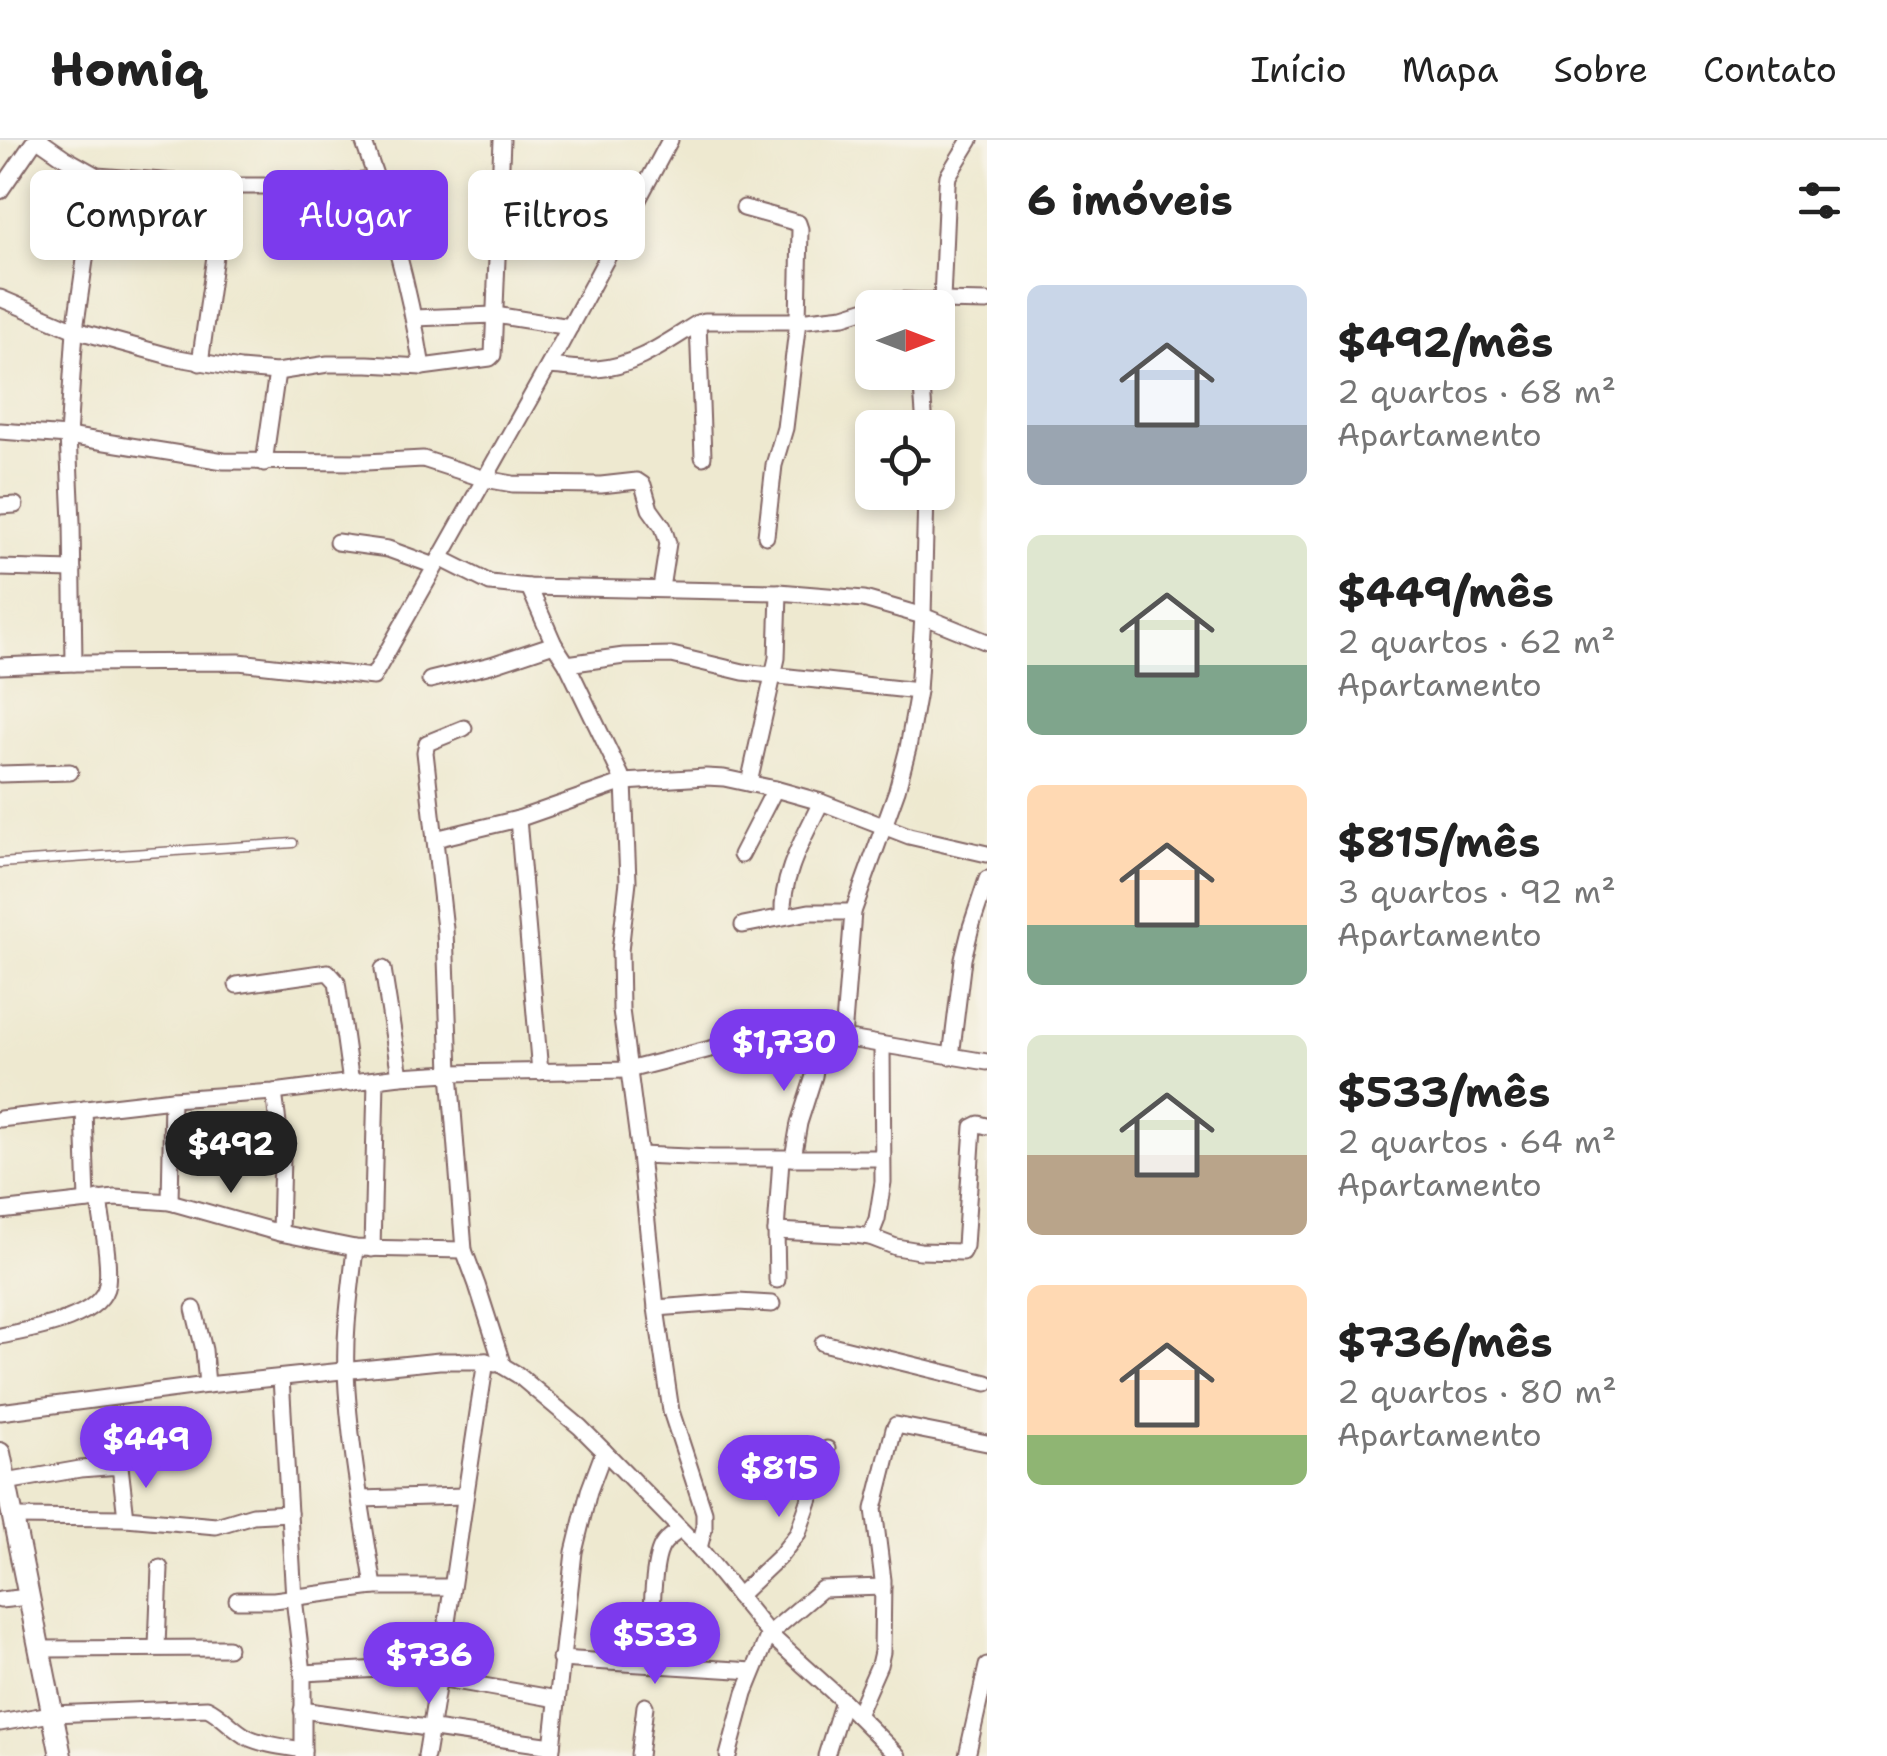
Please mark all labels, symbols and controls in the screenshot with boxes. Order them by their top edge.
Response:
text: Homiq [50,37,204,101]
text: Início [1251,46,1347,93]
text: Mapa [1402,46,1498,93]
text: Sobre [1553,46,1648,93]
text: Contato [1703,46,1837,93]
chip: Comprar [30,170,243,260]
chip: Alugar [263,170,448,260]
chip: Filtros [468,170,645,260]
text: 6 imóveis [1027,172,1233,228]
icon: filters [1792,173,1847,228]
north arrow [855,290,955,390]
map controls [855,290,955,510]
text: $492/mês [1337,314,1553,370]
icon: home [1107,325,1227,445]
text: 2 quartos · 68 m² [1337,370,1616,413]
button: locate [855,410,955,510]
text: Apartamento [1337,413,1542,456]
text: $449/mês [1337,564,1554,620]
icon: home [1107,575,1227,695]
text: 2 quartos · 62 m² [1337,620,1615,663]
text: Apartamento [1337,663,1542,706]
text: $815/mês [1337,814,1541,870]
icon: home [1107,825,1227,945]
text: 3 quartos · 92 m² [1337,870,1616,913]
text: Apartamento [1337,913,1542,956]
pin: $1,730 [703,1009,865,1094]
text: $1,730 [731,1020,837,1063]
text: $533/mês [1337,1064,1550,1120]
icon: home [1107,1075,1227,1195]
pin: $492 [172,1111,290,1196]
text: 2 quartos · 64 m² [1337,1120,1616,1163]
text: $492 [187,1122,275,1165]
text: Apartamento [1337,1163,1542,1206]
text: $736/mês [1337,1314,1553,1370]
icon: home [1107,1325,1227,1445]
text: 2 quartos · 80 m² [1337,1370,1617,1413]
pin: $449 [87,1406,205,1491]
text: Apartamento [1337,1413,1542,1456]
text: $449 [102,1417,190,1460]
pin: $815 [720,1435,838,1520]
text: $815 [740,1446,818,1489]
pin: $533 [596,1602,714,1687]
text: $533 [612,1613,698,1656]
pin: $736 [370,1622,488,1707]
text: $736 [385,1633,473,1676]

